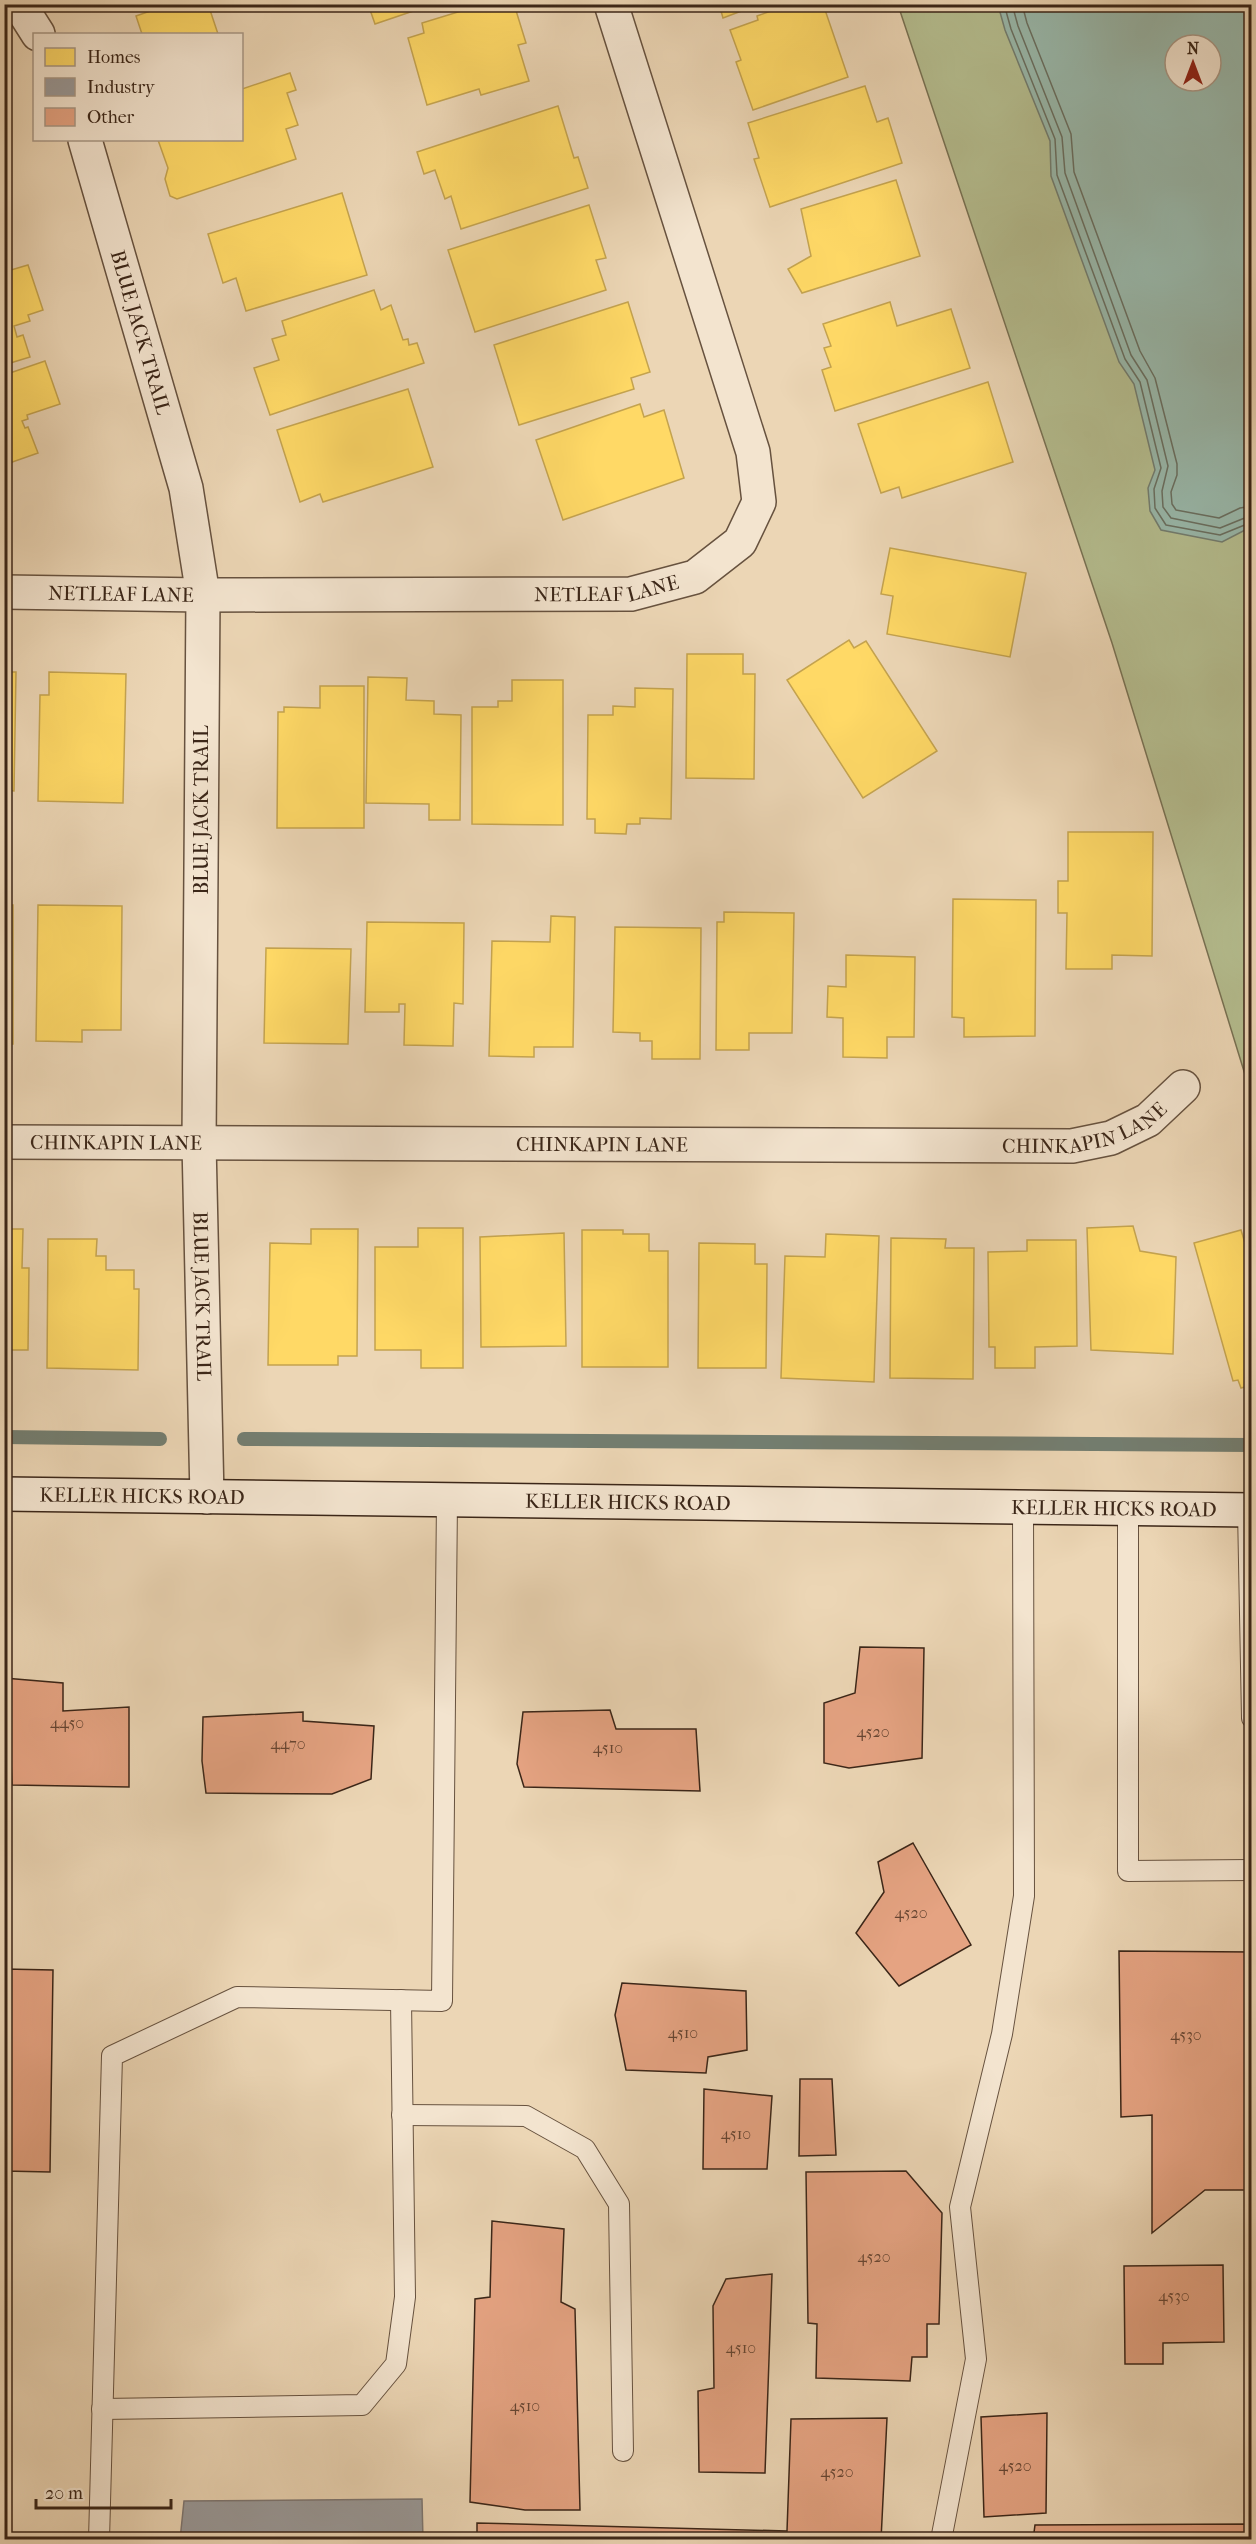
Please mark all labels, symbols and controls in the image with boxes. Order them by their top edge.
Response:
legend [33,33,243,141]
north arrow [1163,33,1223,93]
text: N [1187,39,1200,58]
text: Homes [87,47,141,68]
text: Industry [87,77,156,98]
text: Other [87,107,135,128]
street label: BLUE JACK TRAIL [106,248,175,417]
street label: NETLEAF LANE [534,571,681,607]
street label: NETLEAF LANE [48,582,194,607]
street label: BLUE JACK TRAIL [190,725,213,895]
street label: CHINKAPIN LANE [1002,1098,1171,1159]
street label: CHINKAPIN LANE [30,1131,202,1155]
street label: CHINKAPIN LANE [516,1133,688,1157]
street label: BLUE JACK TRAIL [189,1211,215,1381]
street label: KELLER HICKS ROAD [39,1483,245,1509]
street label: KELLER HICKS ROAD [525,1490,731,1515]
street label: KELLER HICKS ROAD [1011,1496,1217,1522]
house number: 4450 [50,1713,84,1732]
house number: 4520 [857,1722,890,1741]
house number: 4470 [270,1734,306,1753]
house number: 4510 [593,1738,623,1757]
house number: 4520 [895,1903,928,1922]
house number: 4510 [668,2023,698,2042]
house number: 4530 [1170,2025,1202,2044]
house number: 4510 [721,2124,751,2143]
house number: 4520 [858,2247,891,2266]
house number: 4530 [1158,2286,1190,2305]
house number: 4510 [726,2338,756,2357]
house number: 4510 [510,2396,540,2415]
house number: 4520 [999,2456,1032,2475]
house number: 4520 [821,2462,854,2481]
scale bar [36,2472,171,2510]
text: 20 m [45,2483,83,2504]

